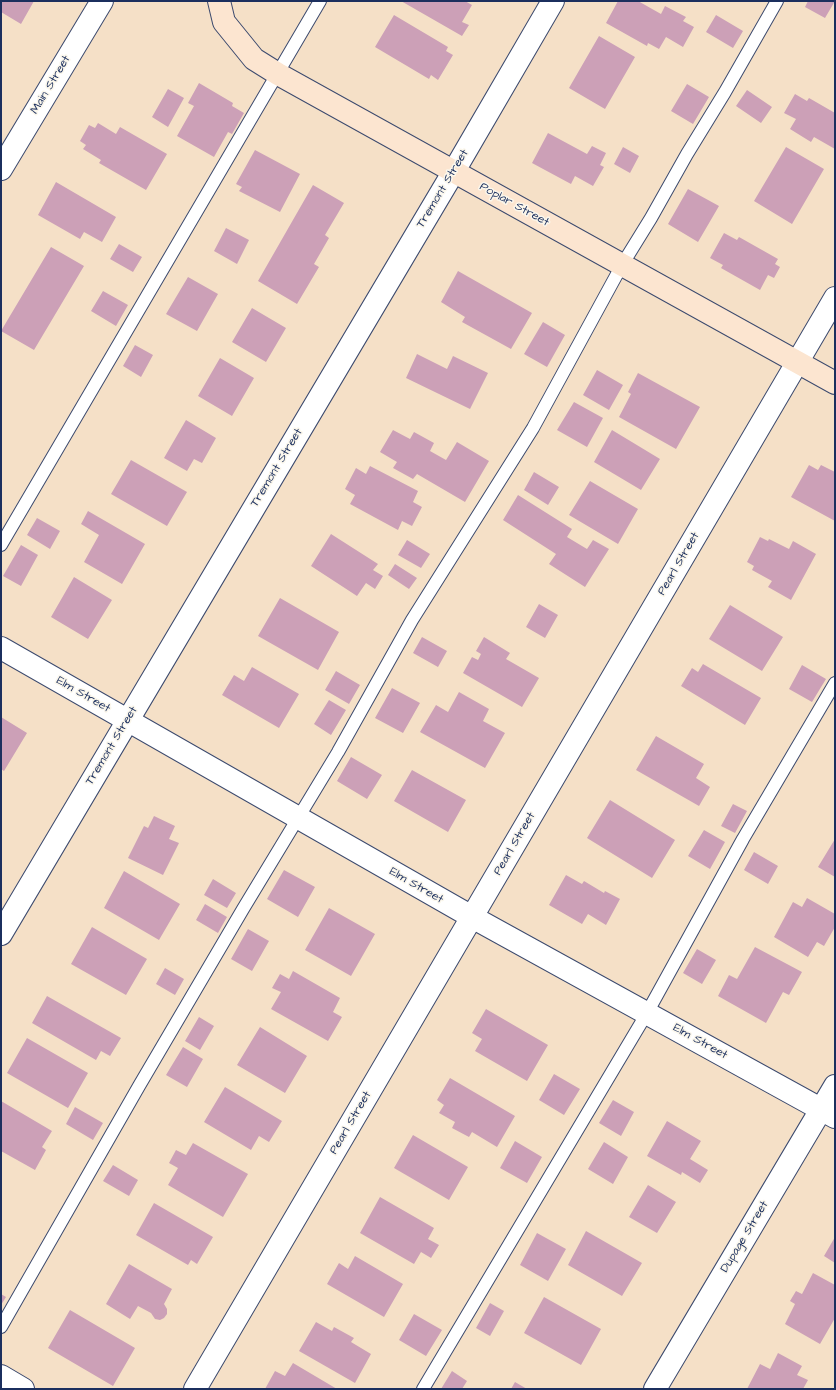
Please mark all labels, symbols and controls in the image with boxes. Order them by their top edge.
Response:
street label: Main Street [28,53,74,117]
street label: Tremont Street [414,147,472,231]
street label: Poplar Street [477,180,551,230]
street label: Tremont Street [248,426,306,510]
street label: Pearl Street [655,530,703,598]
street label: Elm Street [53,674,113,716]
street label: Tremont Street [83,704,141,788]
street label: Pearl Street [491,810,539,878]
street label: Elm Street [386,865,446,907]
street label: Elm Street [670,1021,730,1063]
street label: Pearl Street [327,1089,375,1157]
street label: Dupage Street [718,1199,772,1275]

